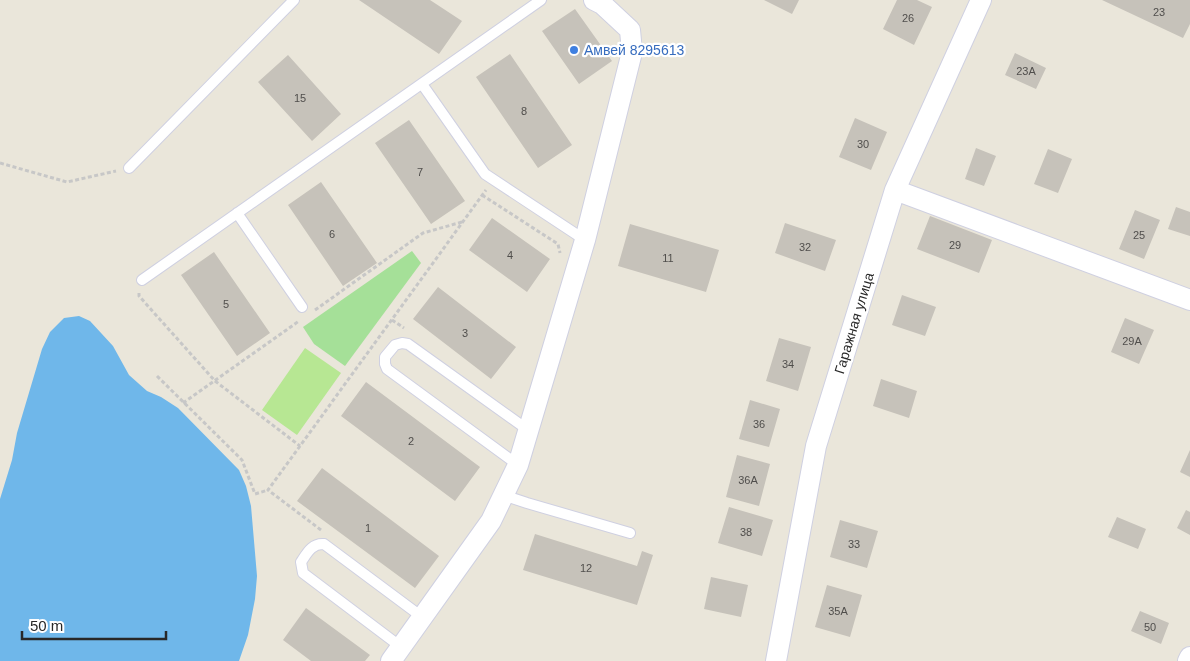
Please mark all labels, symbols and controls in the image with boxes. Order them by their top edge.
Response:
house number: 23 [1153,6,1165,18]
house number: 26 [902,12,914,24]
place label: Амвей 8295613 [584,42,684,58]
marker: Амвей 8295613 [568,44,580,56]
house number: 23А [1016,65,1036,77]
house number: 15 [294,92,306,104]
house number: 8 [521,105,527,117]
house number: 30 [857,138,869,150]
house number: 7 [417,166,423,178]
house number: 6 [329,228,335,240]
house number: 25 [1133,229,1145,241]
house number: 29 [949,239,961,251]
house number: 32 [799,241,811,253]
house number: 4 [507,249,513,261]
house number: 11 [662,252,674,264]
street label: Гаражная улица [831,270,877,376]
house number: 5 [223,298,229,310]
house number: 3 [462,327,468,339]
house number: 29А [1122,335,1142,347]
house number: 34 [782,358,794,370]
house number: 36 [753,418,765,430]
house number: 2 [408,435,414,447]
house number: 36А [738,474,758,486]
house number: 1 [365,522,371,534]
house number: 38 [740,526,752,538]
house number: 33 [848,538,860,550]
house number: 12 [580,562,592,574]
house number: 35А [828,605,848,617]
scale bar [22,608,166,640]
text: 50 m [30,617,63,634]
house number: 50 [1144,621,1156,633]

